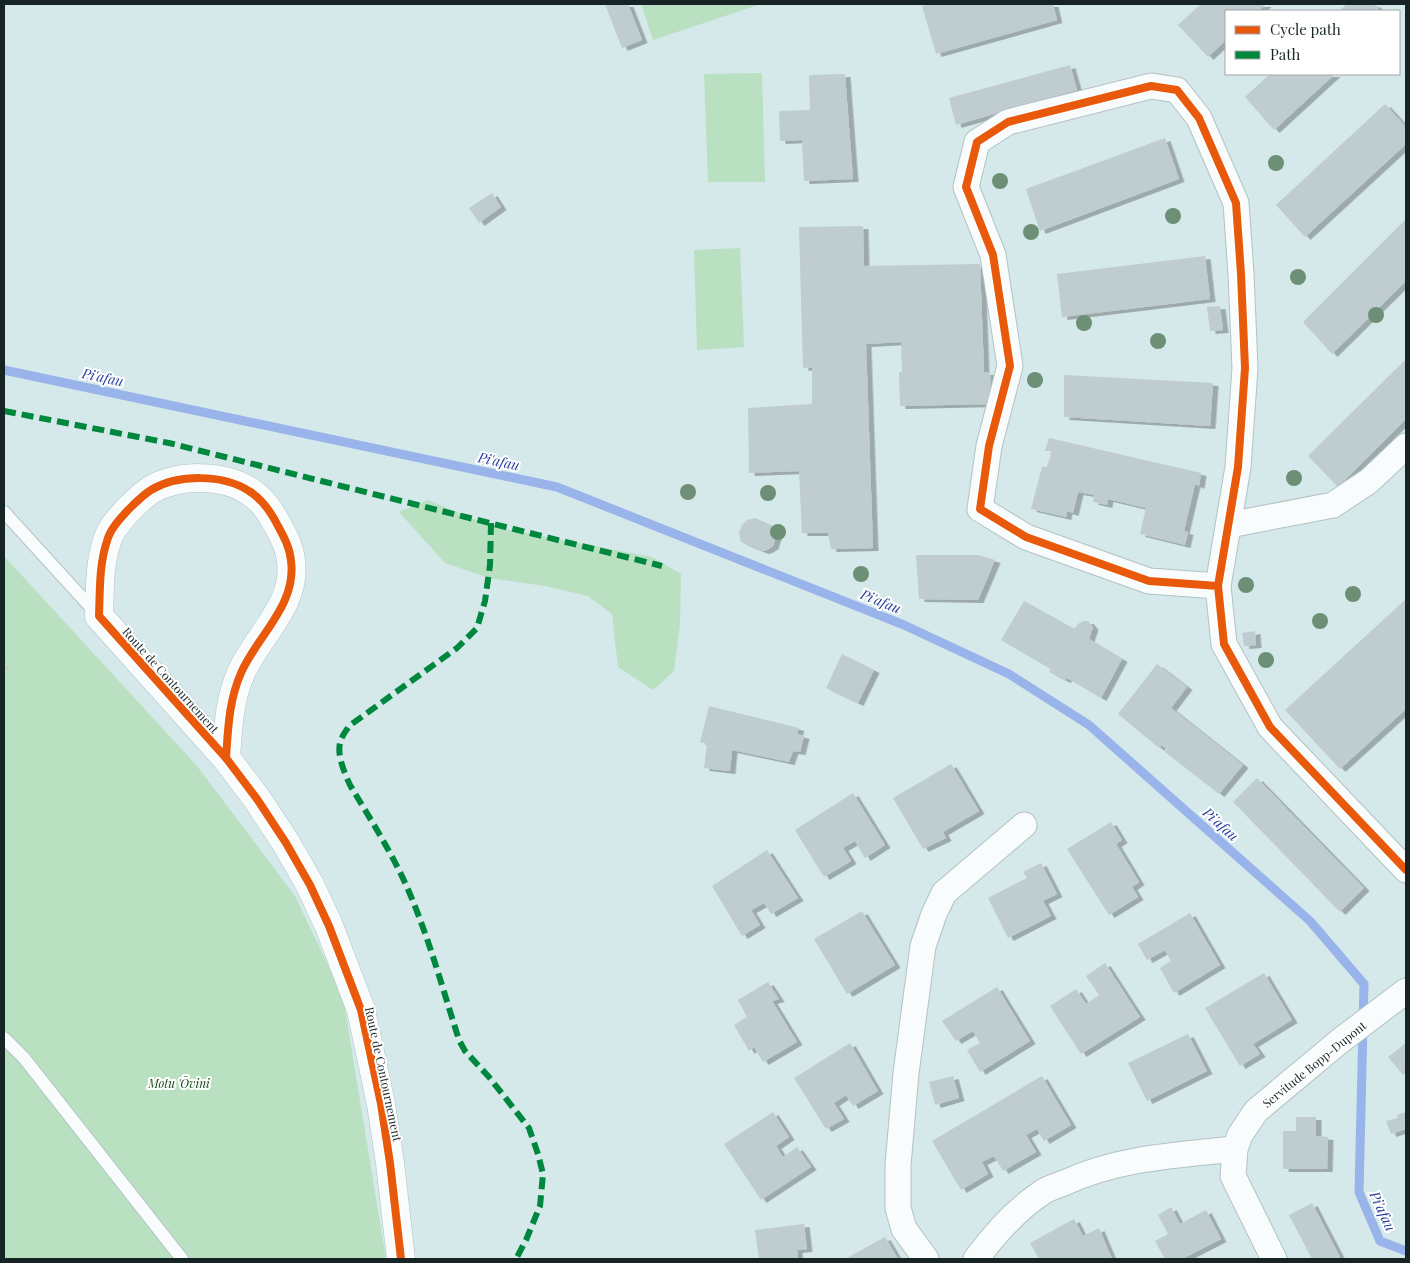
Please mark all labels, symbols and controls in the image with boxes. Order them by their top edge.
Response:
legend [1225,10,1400,75]
text: Cycle path [1270,19,1341,39]
text: Path [1270,44,1300,64]
water label: Pi'afau [80,363,126,391]
water label: Pi'afau [476,447,522,475]
water label: Pi'afau [857,584,904,618]
street label: Route de Contournement [119,624,223,737]
water label: Pi'afau [1198,802,1243,845]
street label: Route de Contournement [362,1005,406,1143]
street label: Servitude Bopp-Dupont [1259,1017,1370,1111]
park label: Motu 'Ōvini [147,1075,210,1091]
water label: Pi'afau [1365,1187,1401,1234]

